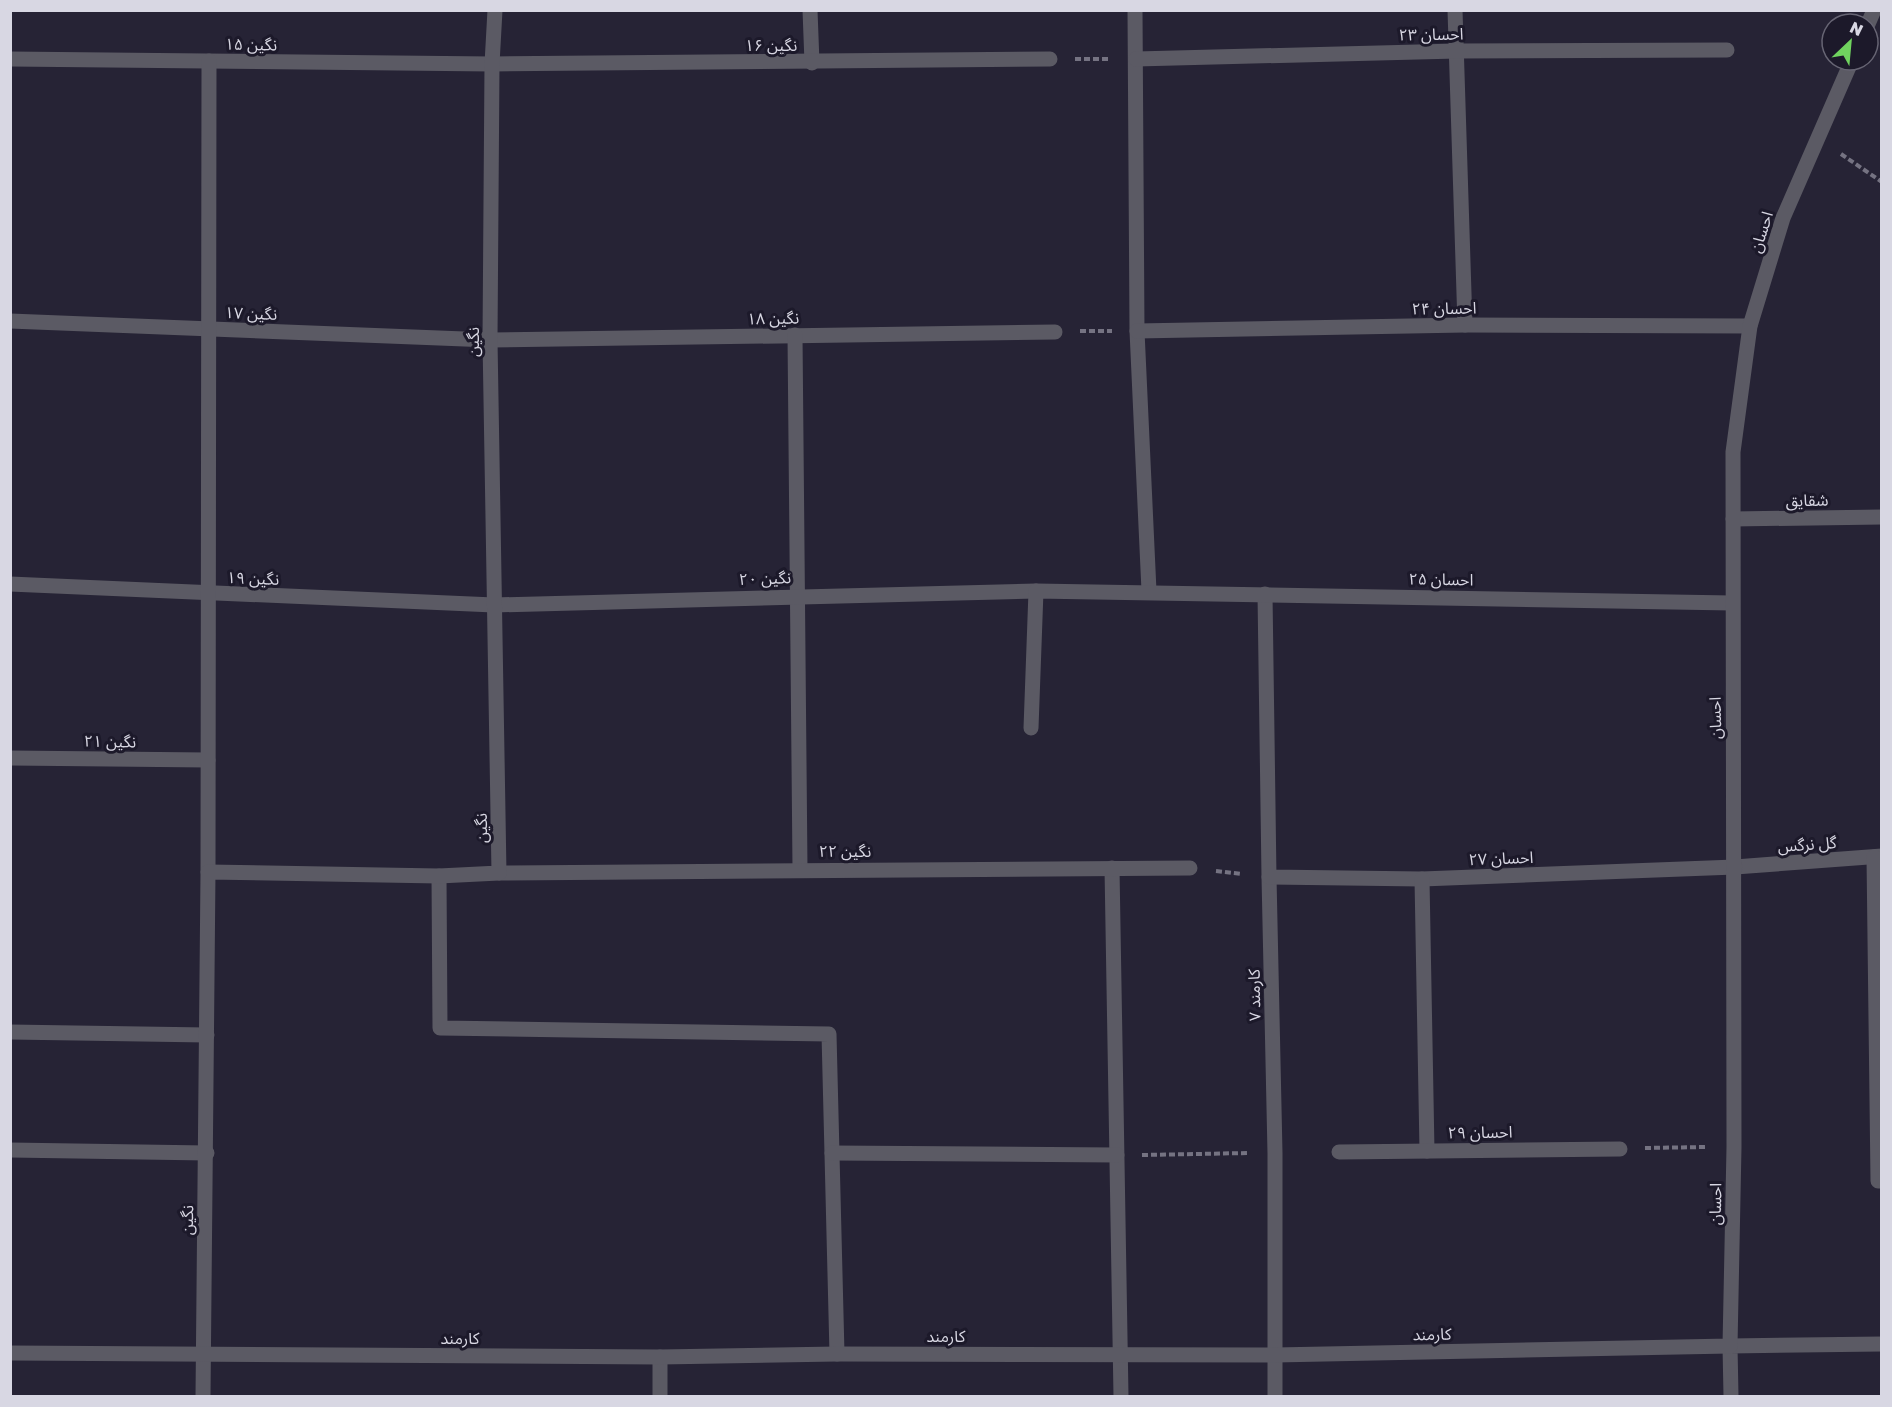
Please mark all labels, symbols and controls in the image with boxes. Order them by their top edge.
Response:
north arrow [1820,12,1880,72]
text: N [1847,17,1866,40]
street label: احسان ۲۳ [1398,23,1464,45]
street label: نگین ۱۵ [225,34,277,54]
street label: نگین ۱۶ [745,35,797,55]
street label: احسان [1745,209,1777,255]
street label: احسان ۲۴ [1411,297,1477,319]
street label: نگین ۱۷ [224,302,278,324]
street label: نگین ۱۸ [747,308,799,328]
street label: نگین [463,327,483,357]
street label: شقایق [1785,490,1829,511]
street label: نگین ۱۹ [226,567,280,589]
street label: نگین ۲۰ [738,567,792,589]
street label: احسان ۲۵ [1408,568,1474,590]
street label: احسان [1705,697,1725,739]
street label: نگین ۲۱ [84,731,136,751]
street label: نگین [471,813,491,843]
street label: گل نرگس [1777,832,1838,856]
street label: نگین ۲۲ [819,841,871,861]
street label: احسان ۲۷ [1468,847,1534,869]
street label: کارمند ۷ [1244,968,1264,1021]
street label: احسان ۲۹ [1447,1121,1513,1143]
street label: احسان [1705,1183,1725,1225]
street label: نگین [177,1205,197,1235]
street label: کارمند [1412,1324,1452,1344]
street label: کارمند [927,1326,966,1346]
street label: کارمند [441,1328,480,1348]

